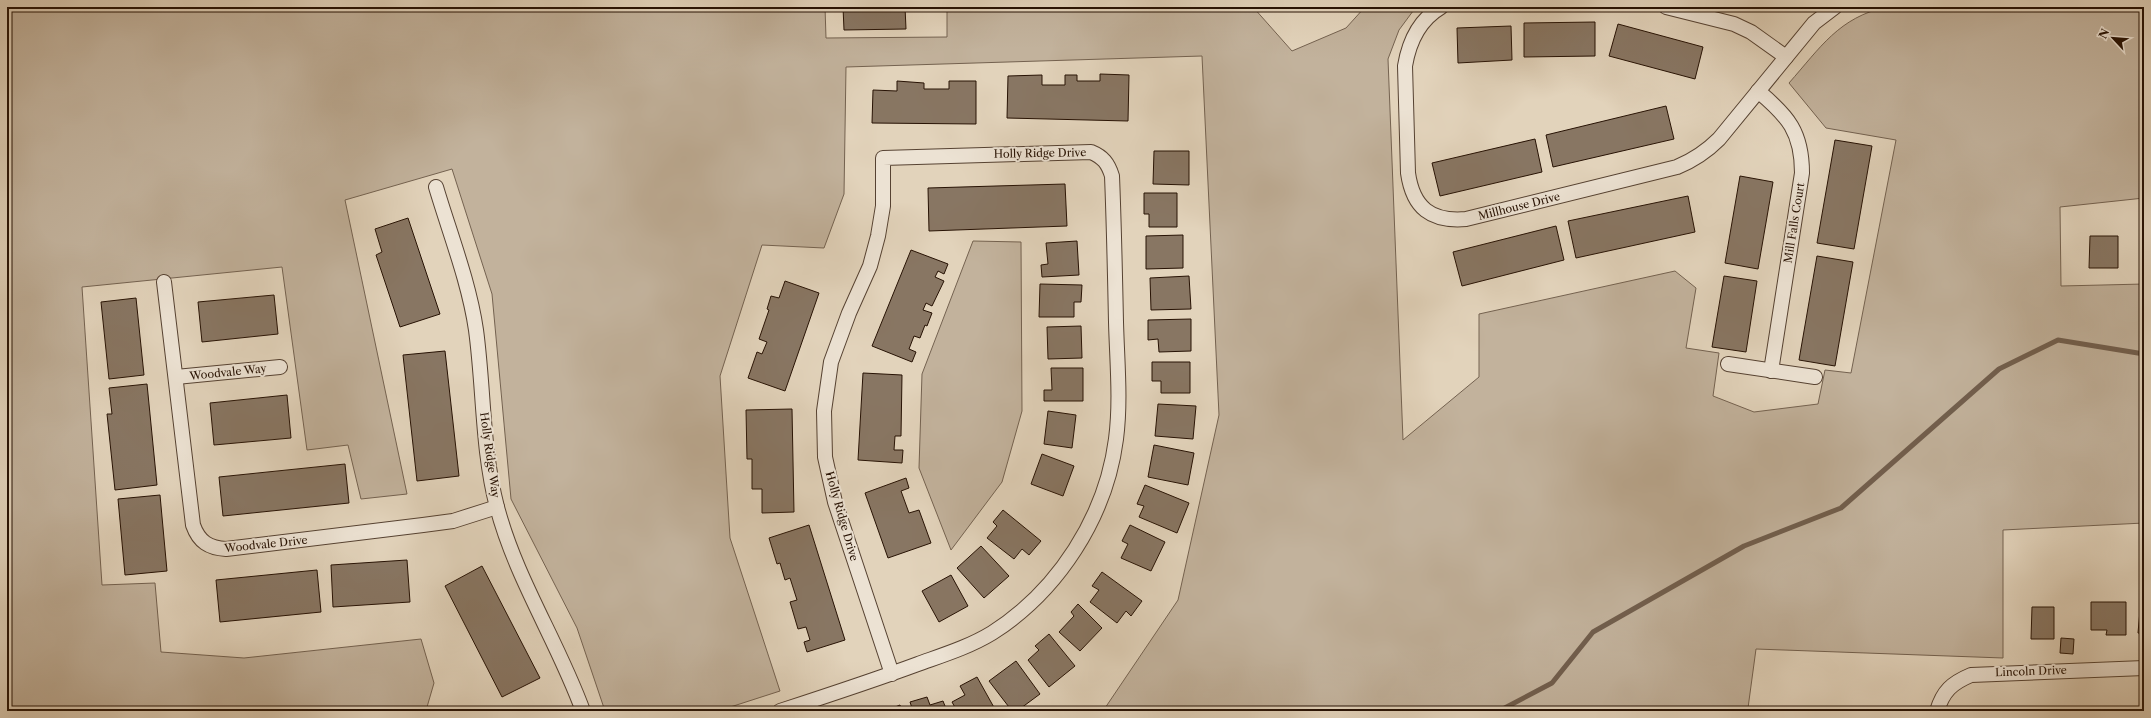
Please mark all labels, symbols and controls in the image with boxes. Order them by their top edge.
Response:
north arrow [2093,18,2133,58]
text: N [2096,26,2113,41]
street label: Holly Ridge Drive [994,145,1086,161]
street label: Mill Falls Court [1781,182,1807,264]
street label: Millhouse Drive [1477,189,1561,223]
street label: Woodvale Way [188,361,268,383]
street label: Holly Ridge Way [477,411,503,500]
street label: Holly Ridge Drive [823,470,861,562]
street label: Woodvale Drive [223,533,308,555]
street label: Lincoln Drive [1995,663,2067,679]

